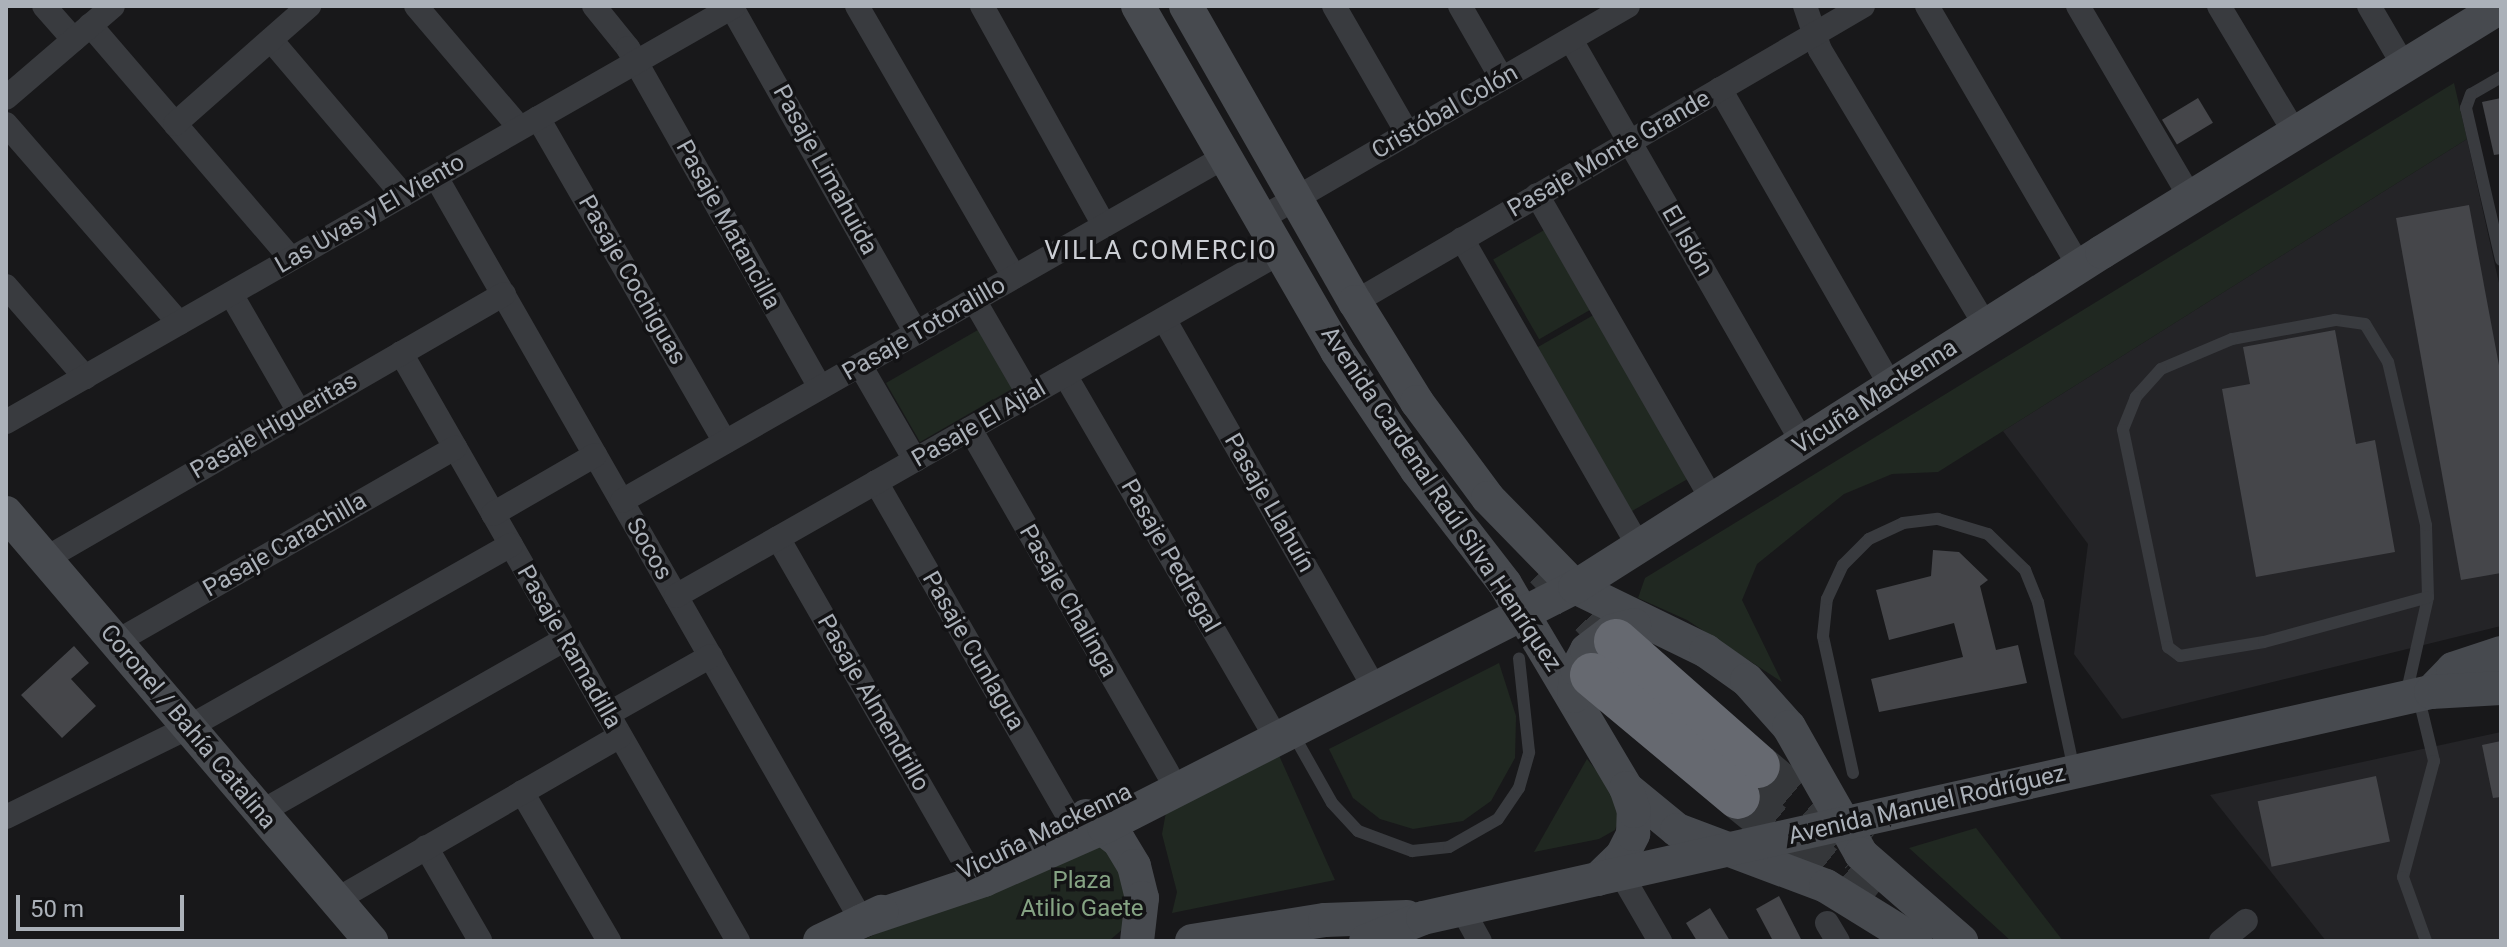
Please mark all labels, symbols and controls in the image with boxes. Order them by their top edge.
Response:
street label: Cristóbal Colón [1367,59,1523,165]
street label: Pasaje Limahuida [766,80,884,260]
street label: Pasaje Monte Grande [1503,84,1715,224]
street label: Pasaje Matancilla [670,135,786,315]
street label: Las Uvas y El Viento [270,148,470,280]
street label: Pasaje Cochiguas [572,190,692,370]
street label: El Islón [1655,200,1719,282]
district label: VILLA COMERCIO [1044,235,1278,267]
street label: Pasaje Totoralillo [837,271,1011,387]
street label: Avenida Cardenal Raúl Silva Henríquez [1314,321,1568,677]
street label: Vicuña Mackenna [1787,333,1963,461]
street label: Pasaje Higueritas [186,367,362,485]
street label: Pasaje El Ajial [907,374,1051,474]
street label: Pasaje Llahuín [1218,429,1320,577]
street label: Pasaje Pedregal [1114,474,1226,638]
street label: Pasaje Carachilla [198,487,372,603]
street label: Socos [620,513,678,585]
street label: Pasaje Chalinga [1013,520,1123,682]
street label: Pasaje Ramadilla [511,560,627,734]
street label: Pasaje Cunlagua [916,566,1030,736]
street label: Pasaje Almendrillo [811,609,935,797]
street label: Coronel / Bahía Catalina [94,619,282,835]
street label: Avenida Manuel Rodríguez [1786,759,2068,851]
street label: Vicuña Mackenna [953,777,1137,887]
park label: Plaza Atilio Gaete [1020,867,1144,923]
scale bar [20,879,188,929]
text: 50 m [30,895,84,923]

